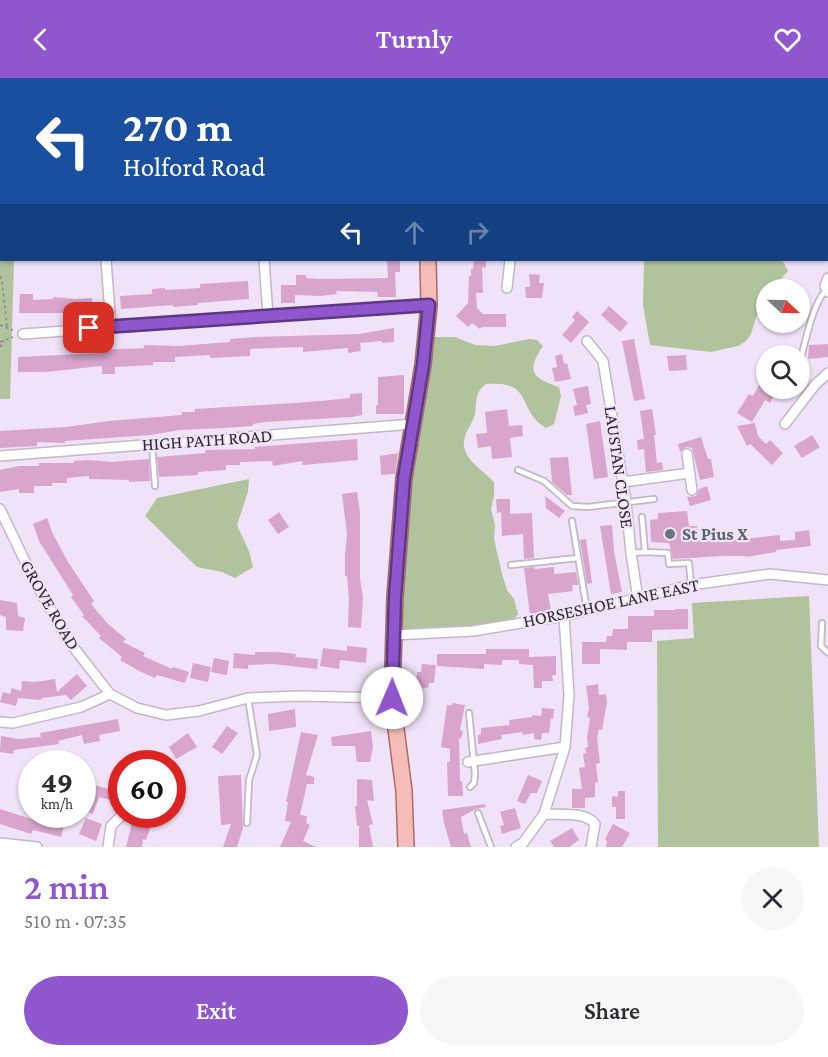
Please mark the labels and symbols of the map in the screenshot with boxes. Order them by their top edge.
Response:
north arrow [756,279,810,333]
pin [63,302,114,353]
street label: LAUSTAN CLOSE [601,404,638,530]
street label: HIGH PATH ROAD [141,425,273,455]
place label: St Pius X [682,524,748,544]
marker: St Pius X [663,527,677,541]
street label: GROVE ROAD [16,557,84,653]
street label: HORSESHOE LANE EAST [521,575,701,631]
position arrow [360,666,424,730]
speed limit sign: 60 [108,750,186,828]

